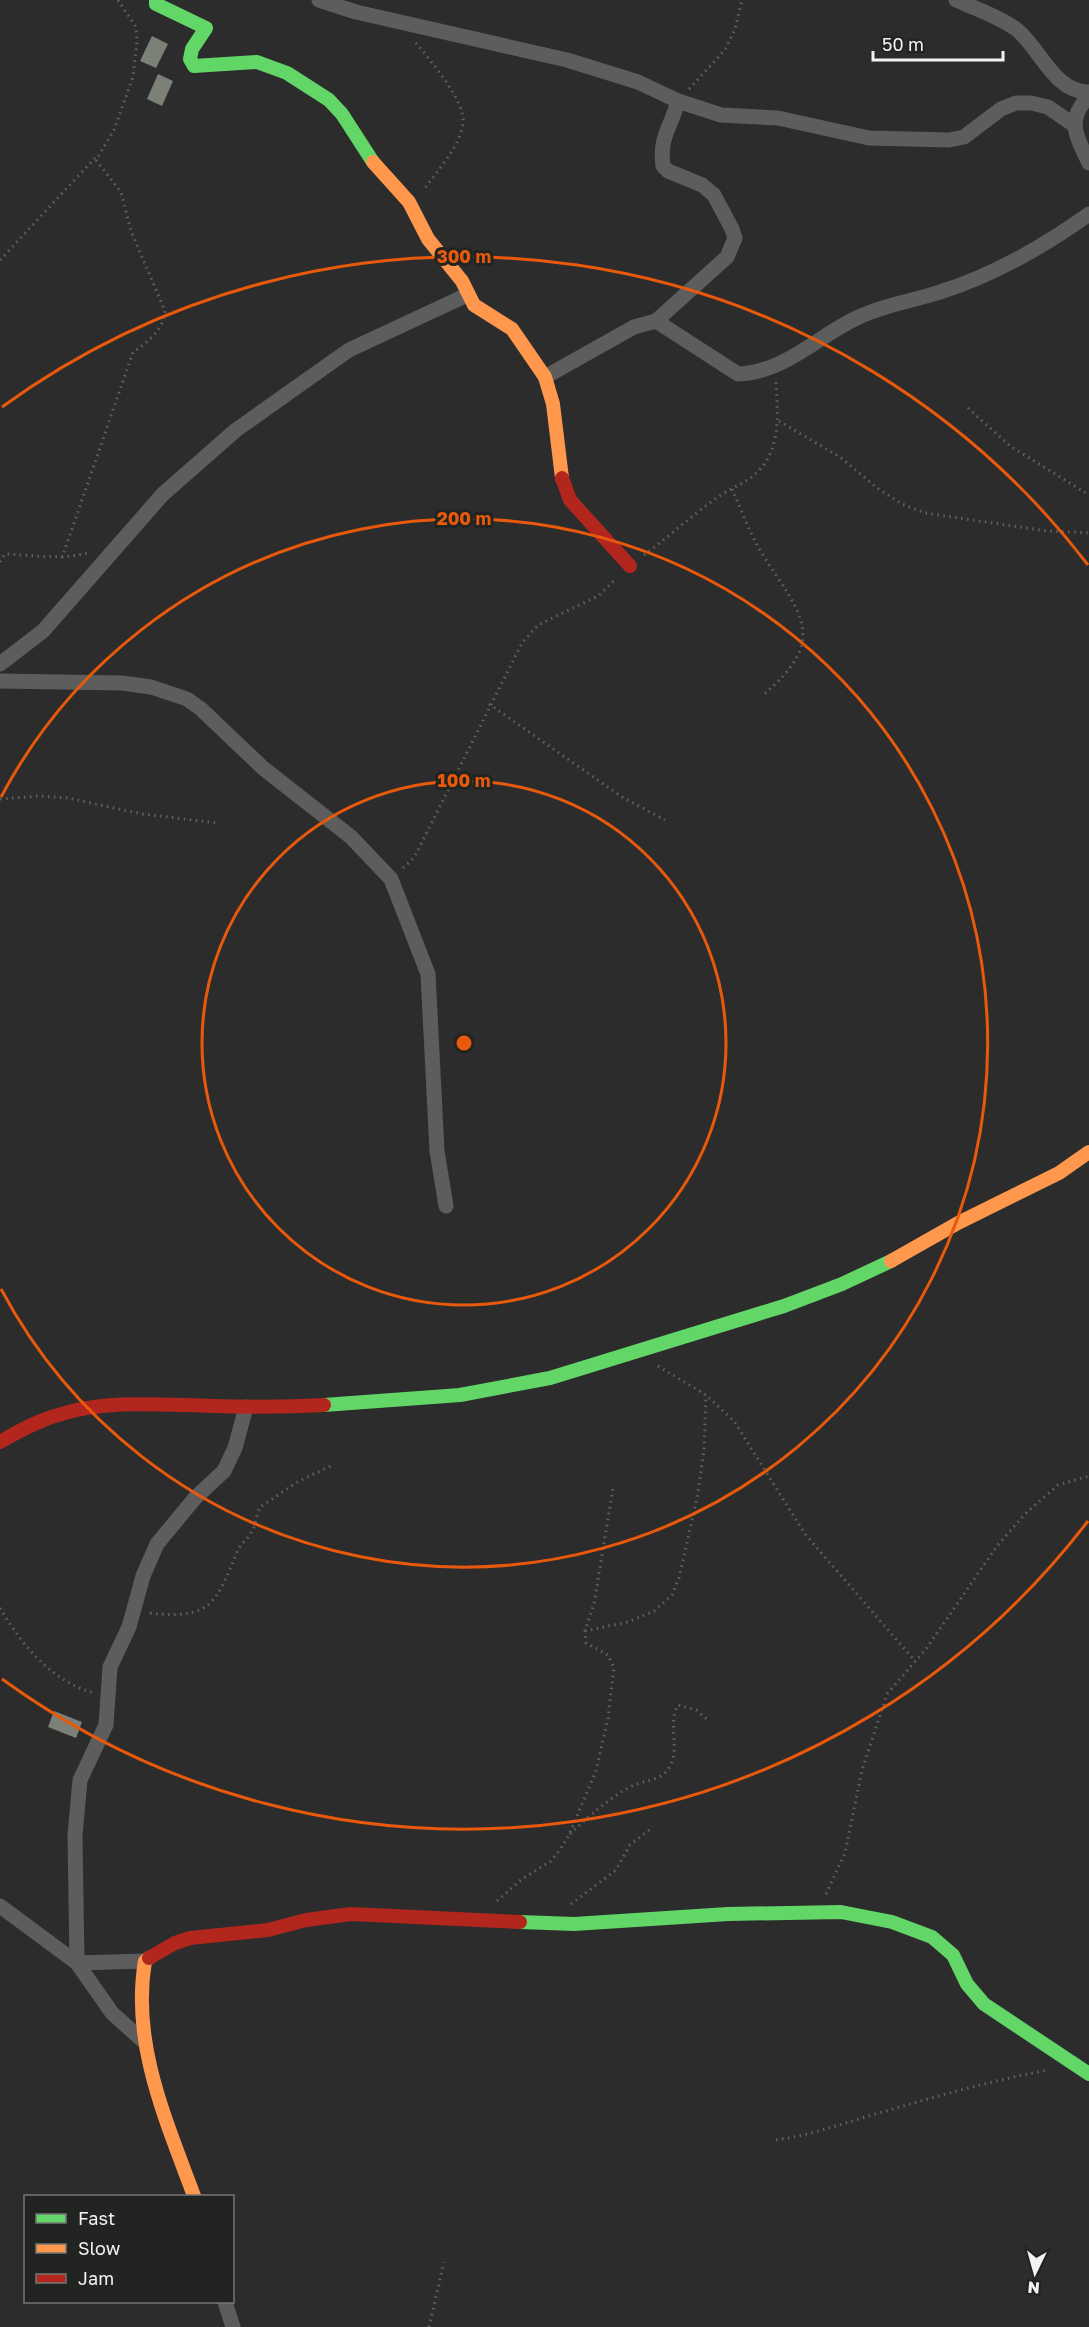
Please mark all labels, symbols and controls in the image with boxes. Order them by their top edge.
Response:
scale bar [873,24,1004,62]
text: 50 m [882,33,924,55]
text: 300 m [437,245,491,267]
text: 200 m [437,507,491,529]
text: 100 m [438,769,490,791]
centre of rings [454,1033,474,1053]
legend [24,2195,234,2303]
text: Fast [78,2207,115,2229]
text: Slow [78,2237,121,2259]
north arrow [1005,2243,1065,2303]
text: Jam [78,2267,114,2289]
text: N [1027,2277,1041,2298]

